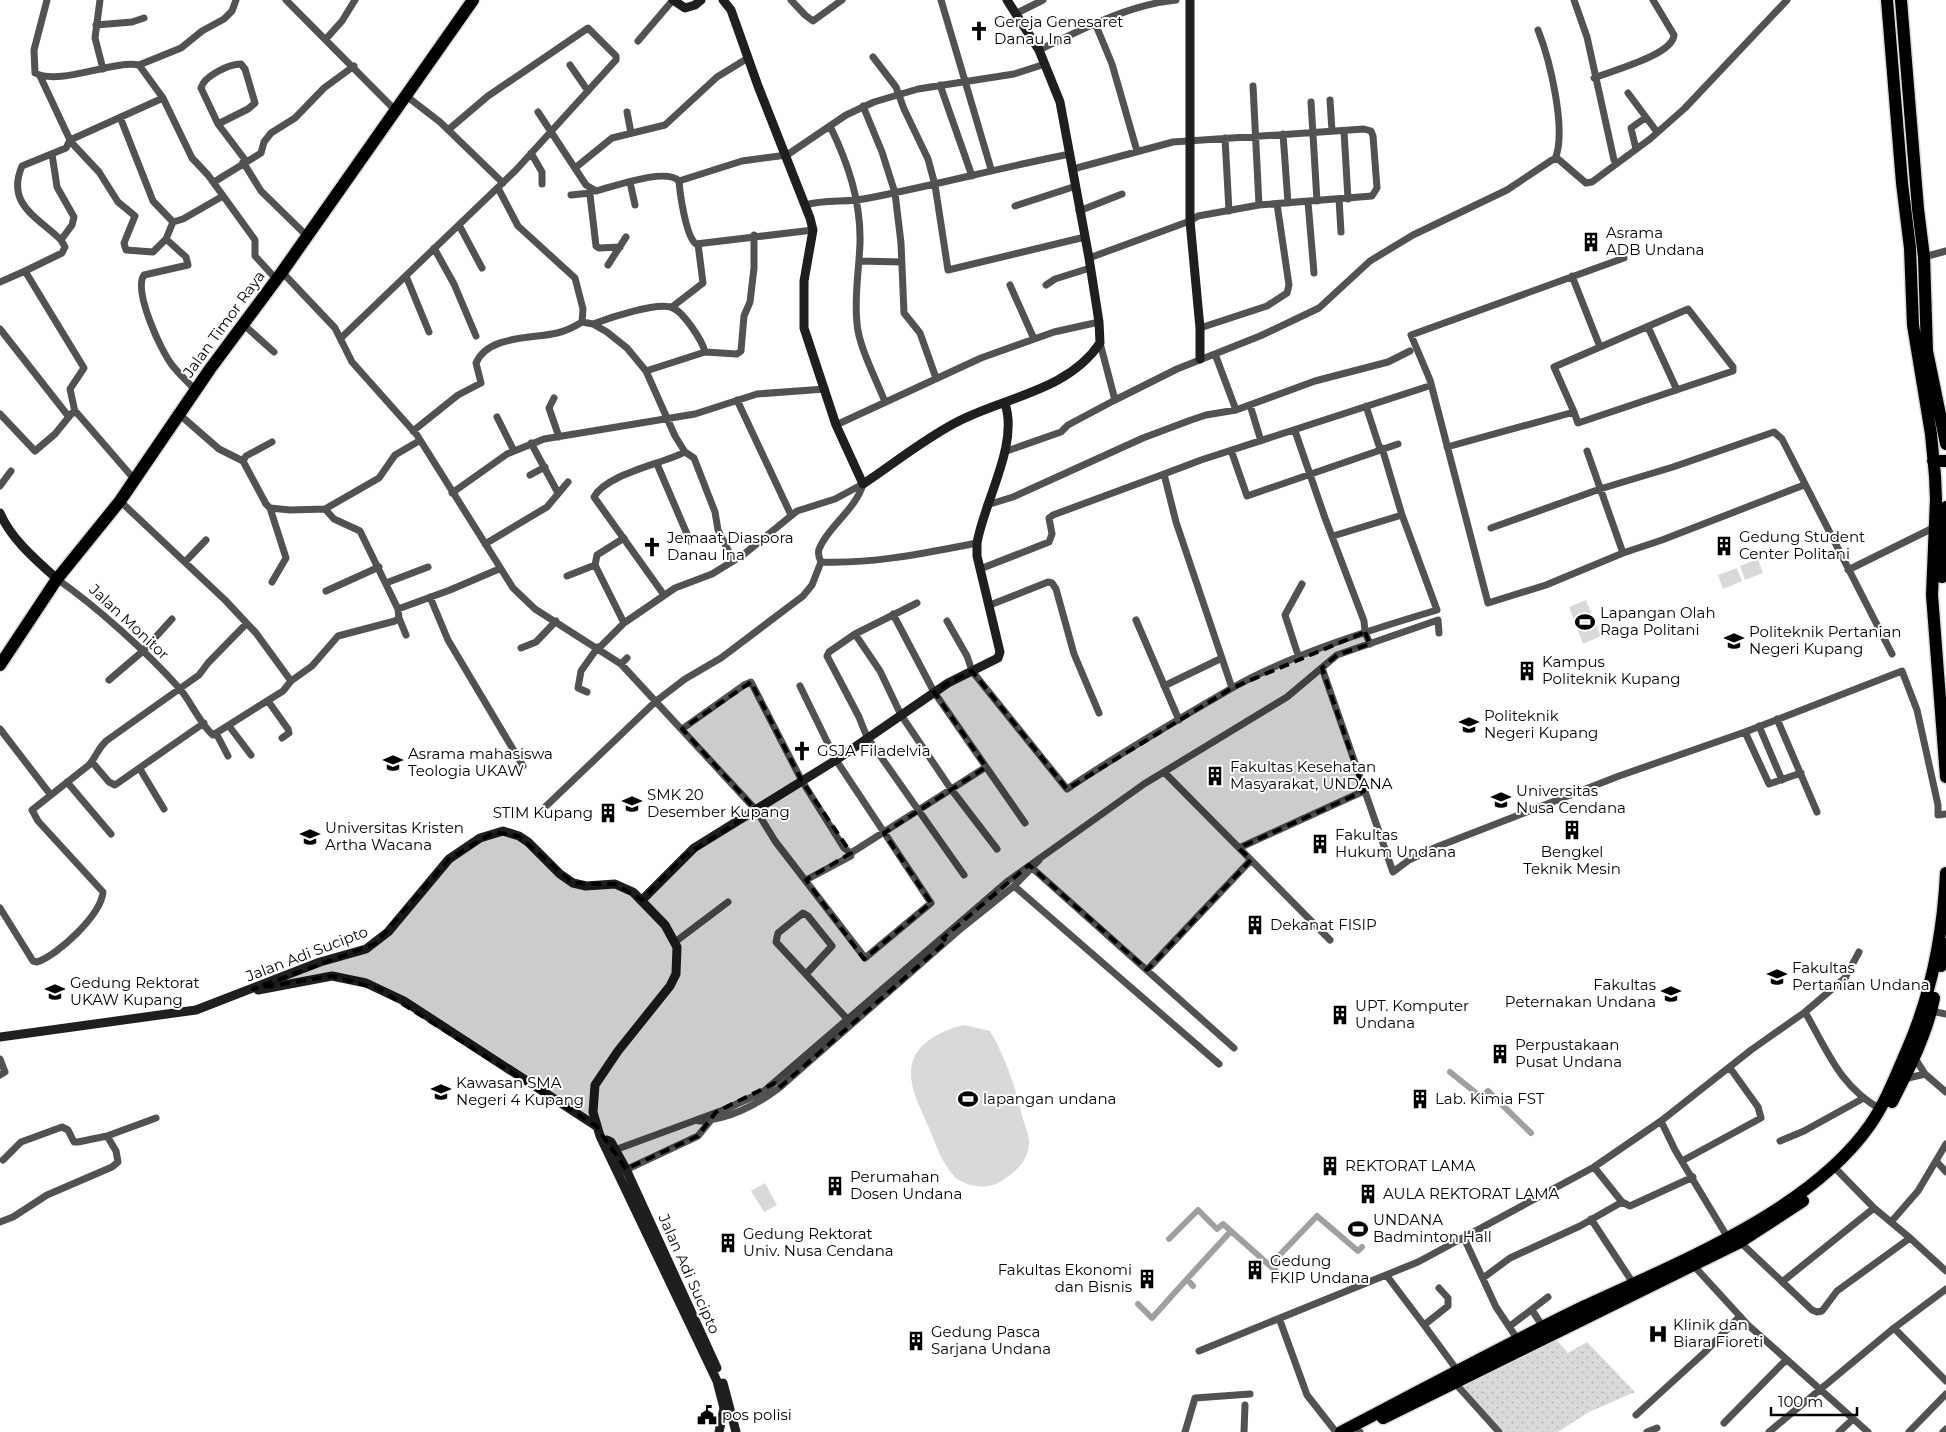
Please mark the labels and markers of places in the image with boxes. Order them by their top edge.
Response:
place label: Gereja Genesaret Danau Ina [994,12,1123,48]
church icon: Gereja Genesaret Danau Ina [968,20,990,42]
place label: Asrama ADB Undana [1606,223,1704,259]
building icon: Asrama ADB Undana [1580,231,1602,253]
place label: Gedung Student Center Politani [1739,527,1865,563]
place label: Jemaat Diaspora Danau Ina [666,528,794,564]
building icon: Gedung Student Center Politani [1713,535,1735,557]
church icon: Jemaat Diaspora Danau Ina [641,536,663,558]
place label: Lapangan Olah Raga Politani [1600,603,1716,639]
sports icon: Lapangan Olah Raga Politani [1574,611,1596,633]
place label: Politeknik Pertanian Negeri Kupang [1749,622,1901,658]
school or university icon: Politeknik Pertanian Negeri Kupang [1723,630,1745,652]
place label: Kampus Politeknik Kupang [1542,652,1681,688]
building icon: Kampus Politeknik Kupang [1516,660,1538,682]
place label: Politeknik Negeri Kupang [1484,706,1598,742]
school or university icon: Politeknik Negeri Kupang [1458,714,1480,736]
church icon: GSJA Filadelvia [791,740,813,762]
place label: GSJA Filadelvia [817,741,931,760]
place label: Asrama mahasiswa Teologia UKAW [408,744,553,780]
school or university icon: Asrama mahasiswa Teologia UKAW [382,752,404,774]
place label: Fakultas Kesehatan Masyarakat, UNDANA [1230,757,1393,793]
building icon: Fakultas Kesehatan Masyarakat, UNDANA [1204,765,1226,787]
place label: Universitas Nusa Cendana [1516,781,1626,817]
place label: SMK 20 Desember Kupang [647,785,790,821]
school or university icon: Universitas Nusa Cendana [1490,789,1512,811]
school or university icon: SMK 20 Desember Kupang [621,793,643,815]
building icon: STIM Kupang [597,802,619,824]
place label: STIM Kupang [493,803,593,822]
place label: Universitas Kristen Artha Wacana [325,818,464,854]
building icon: Bengkel Teknik Mesin [1561,819,1583,841]
place label: Fakultas Hukum Undana [1335,825,1456,861]
school or university icon: Universitas Kristen Artha Wacana [299,826,321,848]
building icon: Fakultas Hukum Undana [1309,833,1331,855]
place label: Bengkel Teknik Mesin [1523,842,1621,878]
building icon: Dekanat FISIP [1244,914,1266,936]
place label: Dekanat FISIP [1270,915,1377,934]
place label: Fakultas Pertanian Undana [1792,958,1930,994]
school or university icon: Fakultas Pertanian Undana [1766,966,1788,988]
place label: Gedung Rektorat UKAW Kupang [70,973,200,1009]
place label: Fakultas Peternakan Undana [1505,975,1656,1011]
school or university icon: Gedung Rektorat UKAW Kupang [44,981,66,1003]
school or university icon: Fakultas Peternakan Undana [1660,983,1682,1005]
place label: UPT. Komputer Undana [1355,996,1469,1032]
building icon: UPT. Komputer Undana [1329,1004,1351,1026]
place label: Perpustakaan Pusat Undana [1515,1035,1622,1071]
building icon: Perpustakaan Pusat Undana [1489,1043,1511,1065]
place label: Kawasan SMA Negeri 4 Kupang [456,1073,584,1109]
school or university icon: Kawasan SMA Negeri 4 Kupang [430,1081,452,1103]
sports icon: lapangan undana [957,1088,979,1110]
building icon: Lab. Kimia FST [1409,1088,1431,1110]
place label: lapangan undana [983,1089,1116,1108]
place label: Lab. Kimia FST [1435,1089,1545,1108]
building icon: REKTORAT LAMA [1319,1155,1341,1177]
place label: REKTORAT LAMA [1345,1156,1476,1175]
place label: Perumahan Dosen Undana [850,1167,962,1203]
building icon: Perumahan Dosen Undana [824,1175,846,1197]
building icon: AULA REKTORAT LAMA [1357,1183,1379,1205]
place label: AULA REKTORAT LAMA [1383,1184,1560,1203]
place label: UNDANA Badminton Hall [1373,1210,1492,1246]
sports icon: UNDANA Badminton Hall [1347,1218,1369,1240]
place label: Gedung Rektorat Univ. Nusa Cendana [743,1224,894,1260]
building icon: Gedung Rektorat Univ. Nusa Cendana [717,1232,739,1254]
place label: Gedung FKIP Undana [1270,1251,1369,1287]
building icon: Gedung FKIP Undana [1244,1259,1266,1281]
place label: Fakultas Ekonomi dan Bisnis [998,1260,1132,1296]
building icon: Fakultas Ekonomi dan Bisnis [1136,1268,1158,1290]
place label: Klinik dan Biara Fioreti [1673,1315,1763,1351]
place label: Gedung Pasca Sarjana Undana [931,1322,1051,1358]
hospital icon: Klinik dan Biara Fioreti [1647,1323,1669,1345]
building icon: Gedung Pasca Sarjana Undana [905,1330,927,1352]
public building icon: pos polisi [696,1404,718,1426]
place label: pos polisi [722,1405,792,1424]

